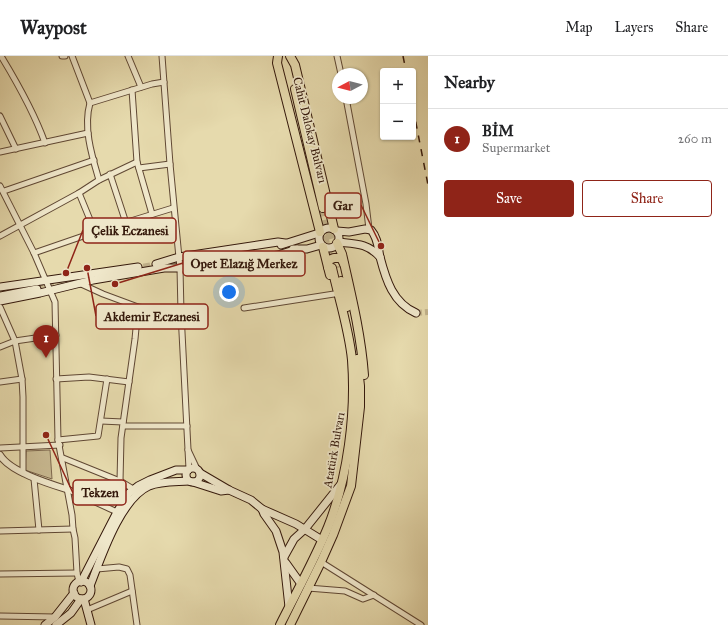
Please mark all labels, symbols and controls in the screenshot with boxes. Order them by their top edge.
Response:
text: Waypost [20,16,87,39]
text: Map [565,19,593,36]
text: Layers [615,19,653,36]
text: Share [675,19,708,36]
north arrow [332,68,368,104]
map controls [380,68,416,140]
button: + [380,68,416,104]
text: Nearby [444,72,495,93]
street label: Cahit Dalokay Bulvarı [290,76,330,185]
button: − [380,104,416,140]
text: BİM [482,122,514,140]
text: 1 [454,131,460,147]
text: 260 m [678,131,712,147]
text: Supermarket [482,140,550,156]
button: Save [444,180,574,217]
button: Share [582,180,712,217]
callout: Gar [325,193,361,218]
text: Gar [333,198,354,214]
callout: Çelik Eczanesi [83,218,176,243]
text: Çelik Eczanesi [91,223,169,239]
callout: Opet Elazığ Merkez [183,251,305,276]
text: Opet Elazığ Merkez [191,256,297,272]
your location [219,282,239,302]
callout: Akdemir Eczanesi [96,304,208,329]
text: Akdemir Eczanesi [103,309,200,325]
pin: 1 [33,325,59,358]
street label: Atatürk Bulvarı [320,410,348,490]
callout: Tekzen [73,480,126,505]
text: Tekzen [80,485,119,501]

